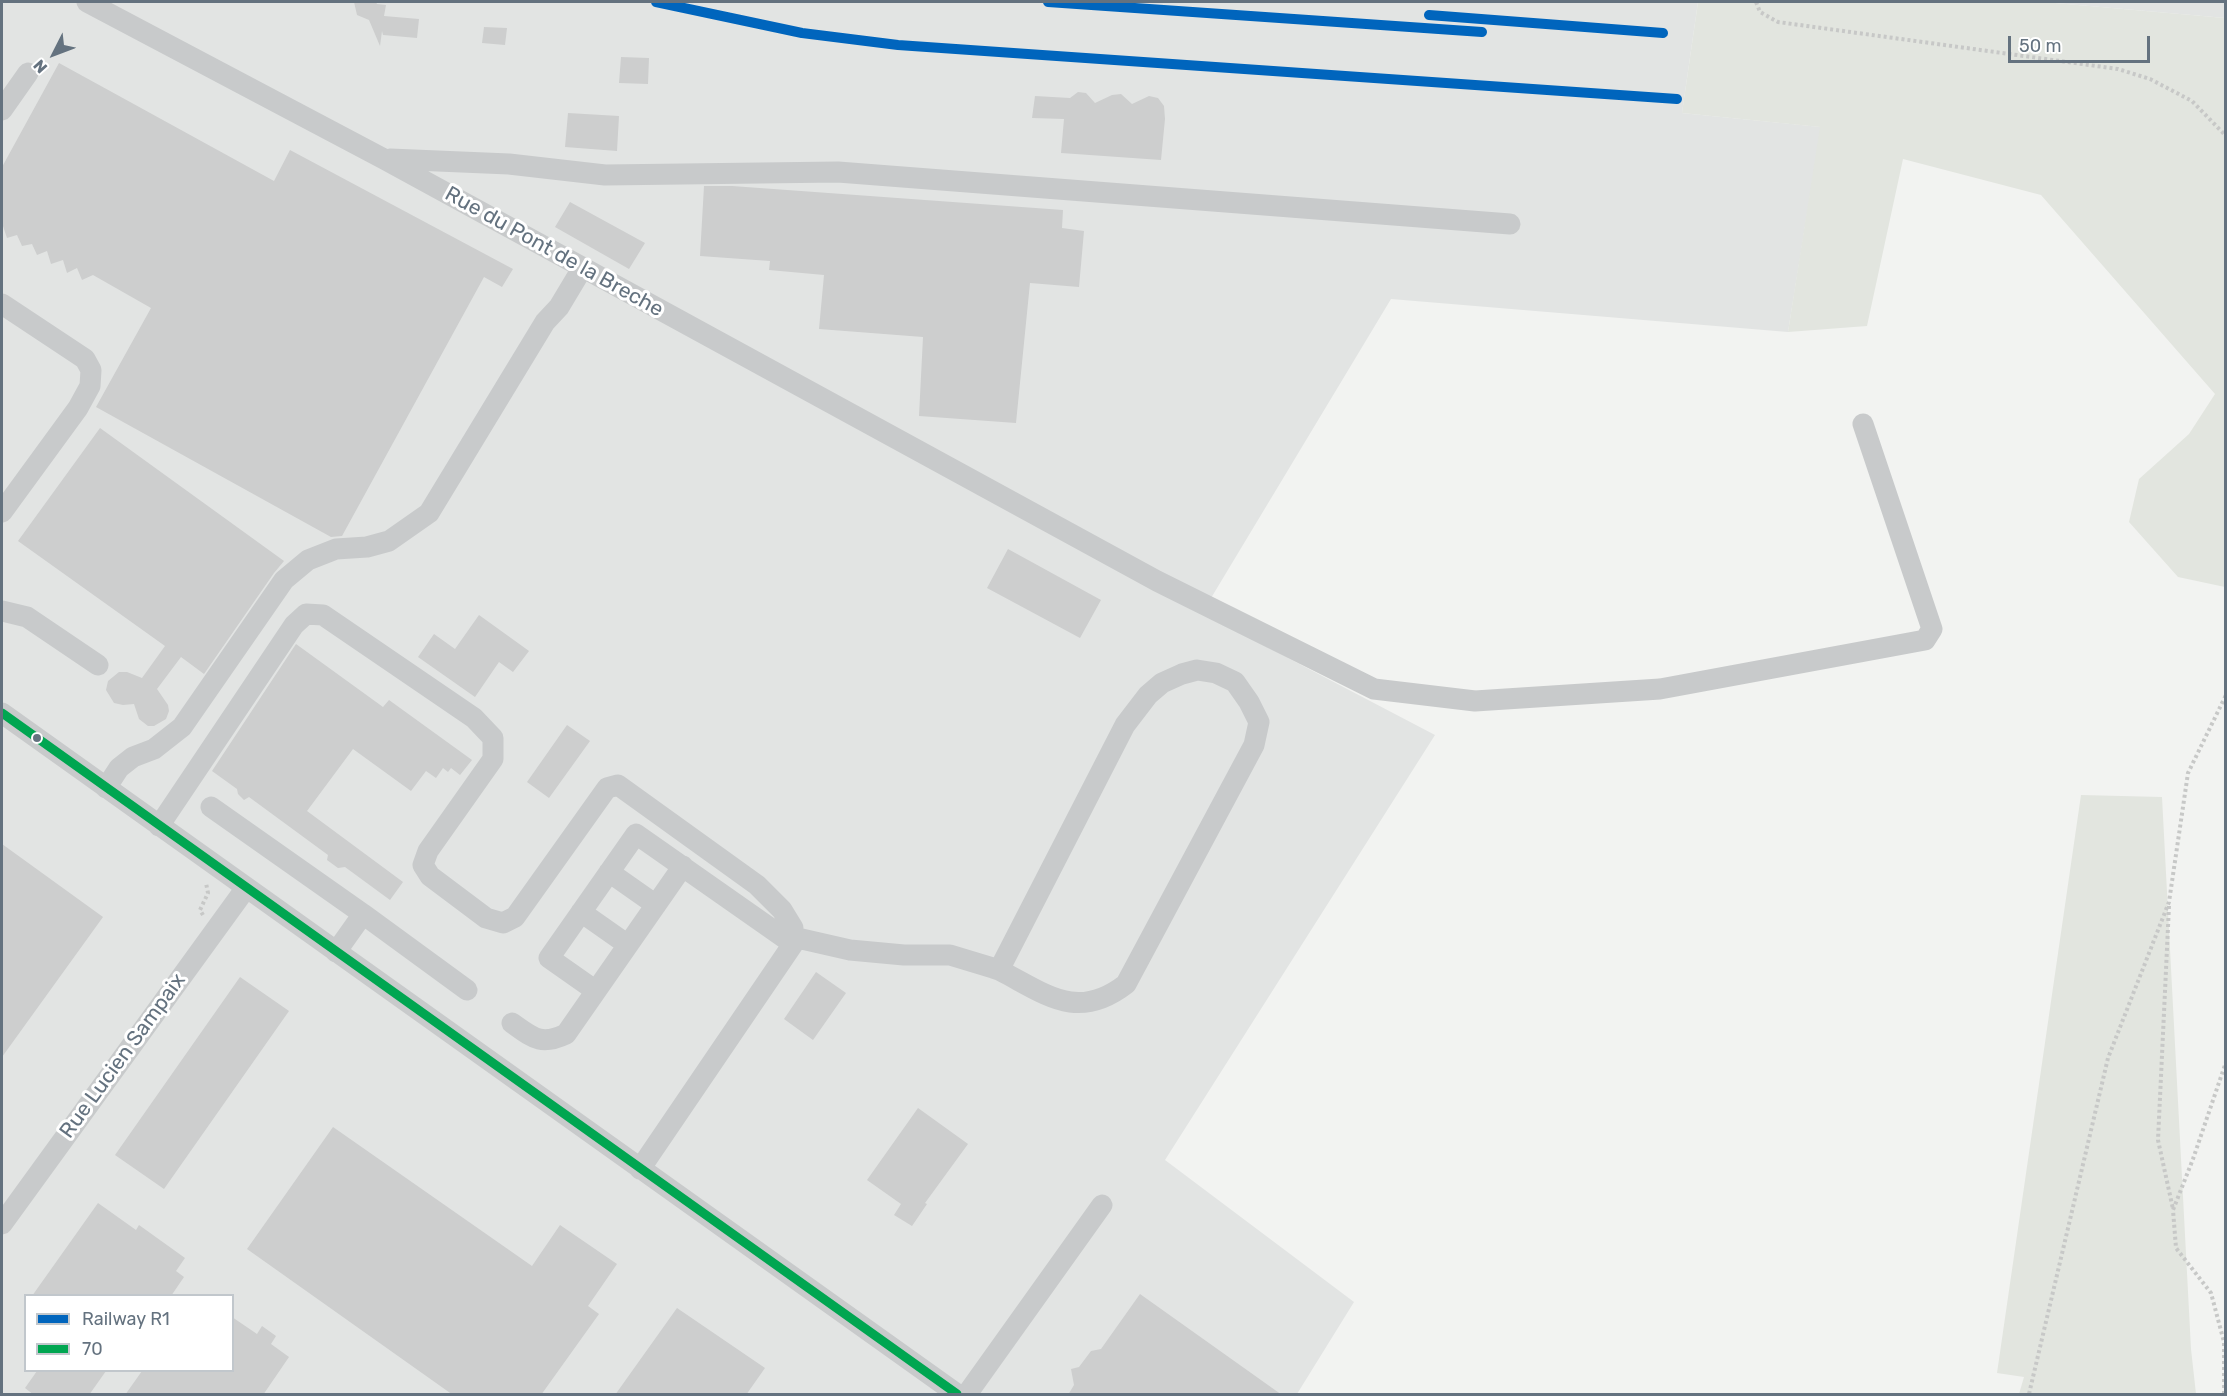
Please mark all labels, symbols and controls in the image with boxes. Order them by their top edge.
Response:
north arrow [24,24,84,84]
scale bar [2011,24,2154,62]
text: 50 m [2019,35,2062,57]
text: N [29,56,51,77]
street label: Rue du Pont de la Breche [440,181,668,323]
unlabelled marker [31,732,43,744]
street label: Rue Lucien Sampaix [55,969,191,1143]
legend [24,1294,234,1372]
text: Railway R1 [82,1308,170,1330]
text: 70 [82,1338,103,1360]

